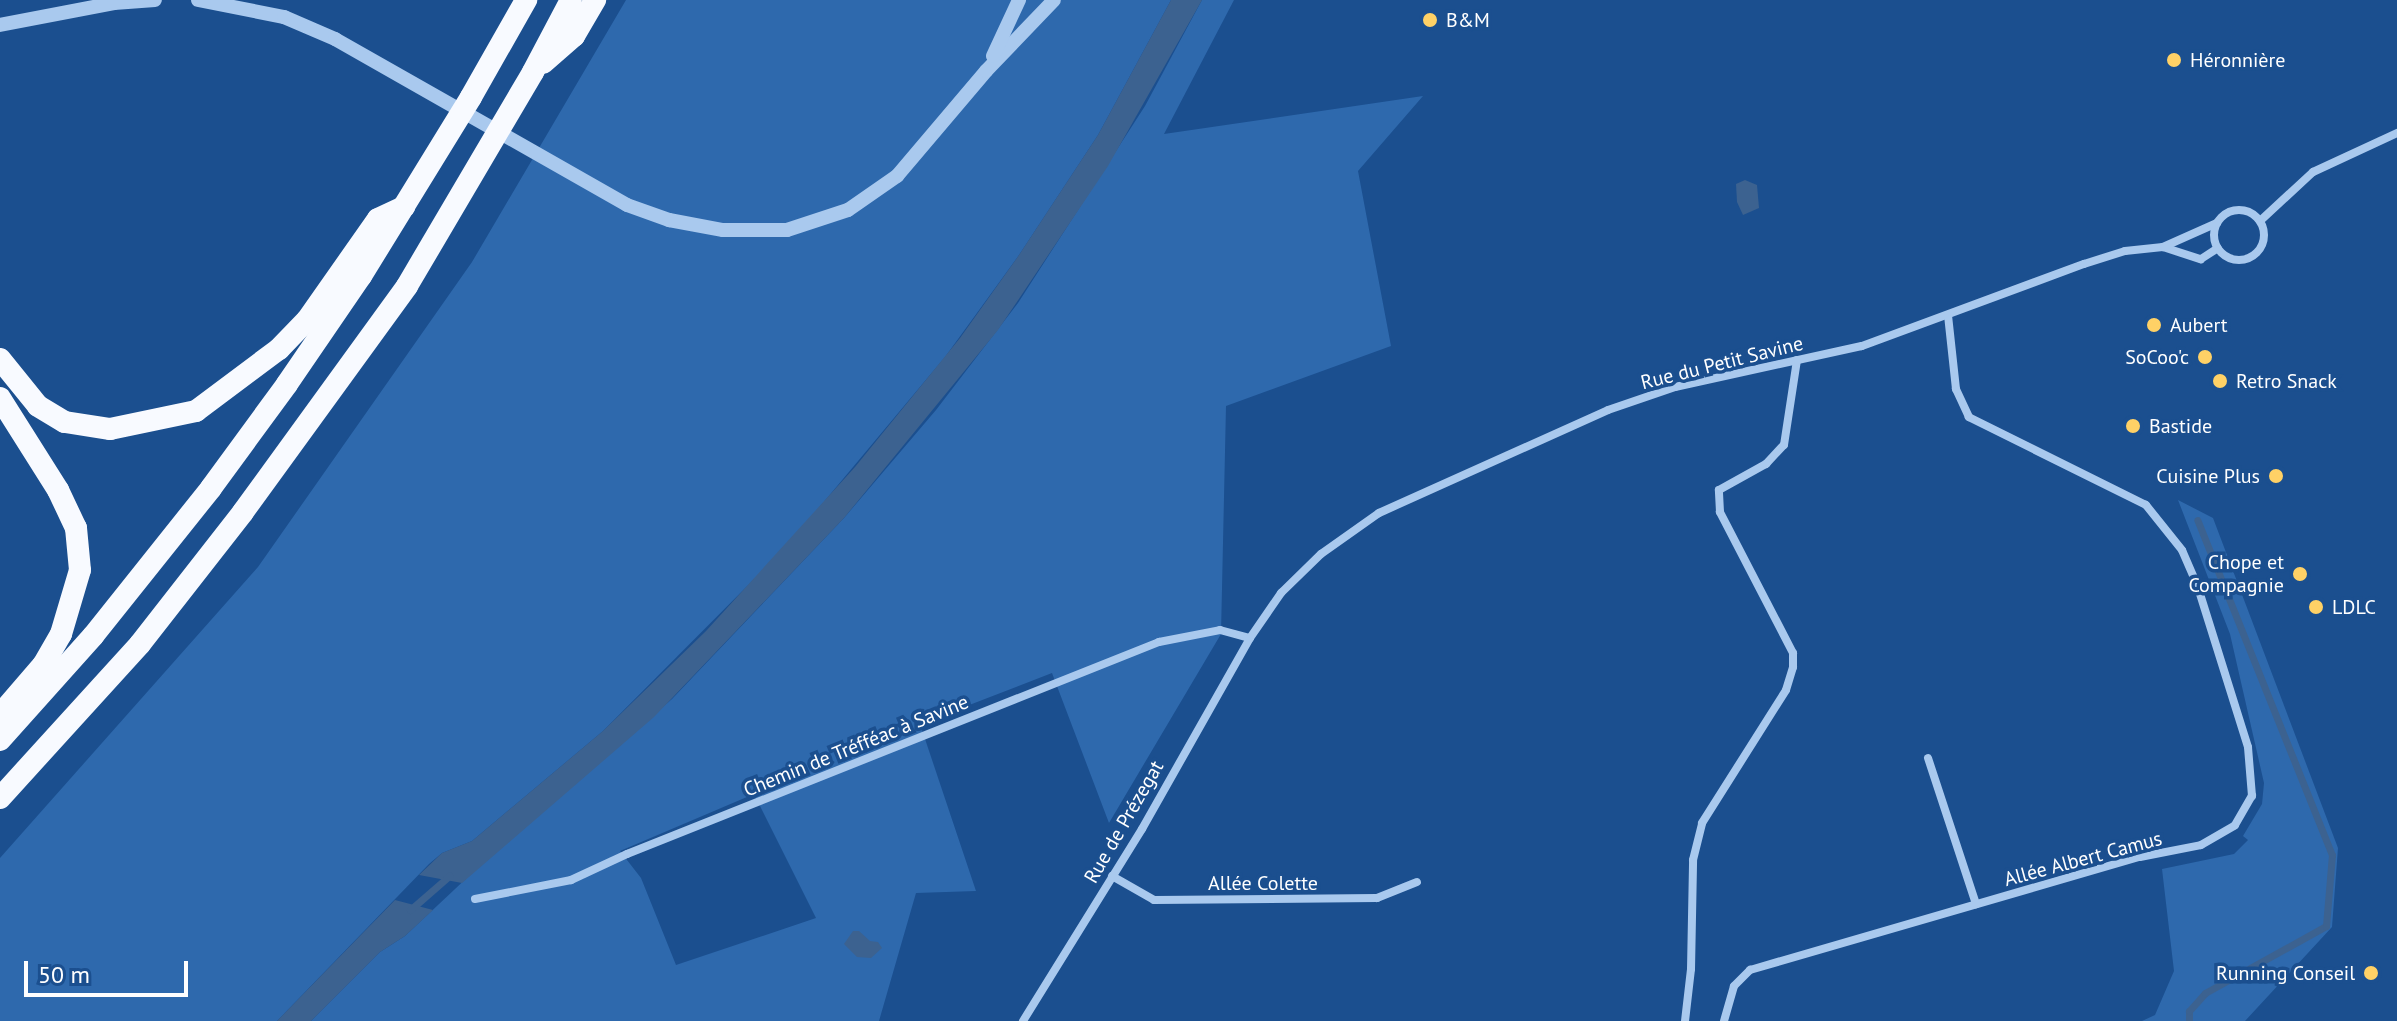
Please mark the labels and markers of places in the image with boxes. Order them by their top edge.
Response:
place label: B&M [1446,8,1490,32]
marker: B&M [1421,11,1439,29]
place label: Héronnière [2190,48,2285,72]
marker: Héronnière [2165,51,2183,69]
place label: Aubert [2170,313,2228,337]
marker: Aubert [2145,316,2163,334]
place label: SoCoo'c [2125,345,2189,369]
marker: SoCoo'c [2196,348,2214,366]
place label: Retro Snack [2236,369,2337,393]
marker: Retro Snack [2211,372,2229,390]
place label: Bastide [2149,414,2212,438]
marker: Bastide [2124,417,2142,435]
place label: Cuisine Plus [2156,464,2260,488]
marker: Cuisine Plus [2267,467,2285,485]
place label: Chope et Compagnie [2188,550,2284,597]
marker: Chope et Compagnie [2291,565,2309,583]
place label: LDLC [2332,595,2376,619]
marker: LDLC [2307,598,2325,616]
place label: Running Conseil [2216,961,2355,985]
marker: Running Conseil [2362,964,2380,982]

